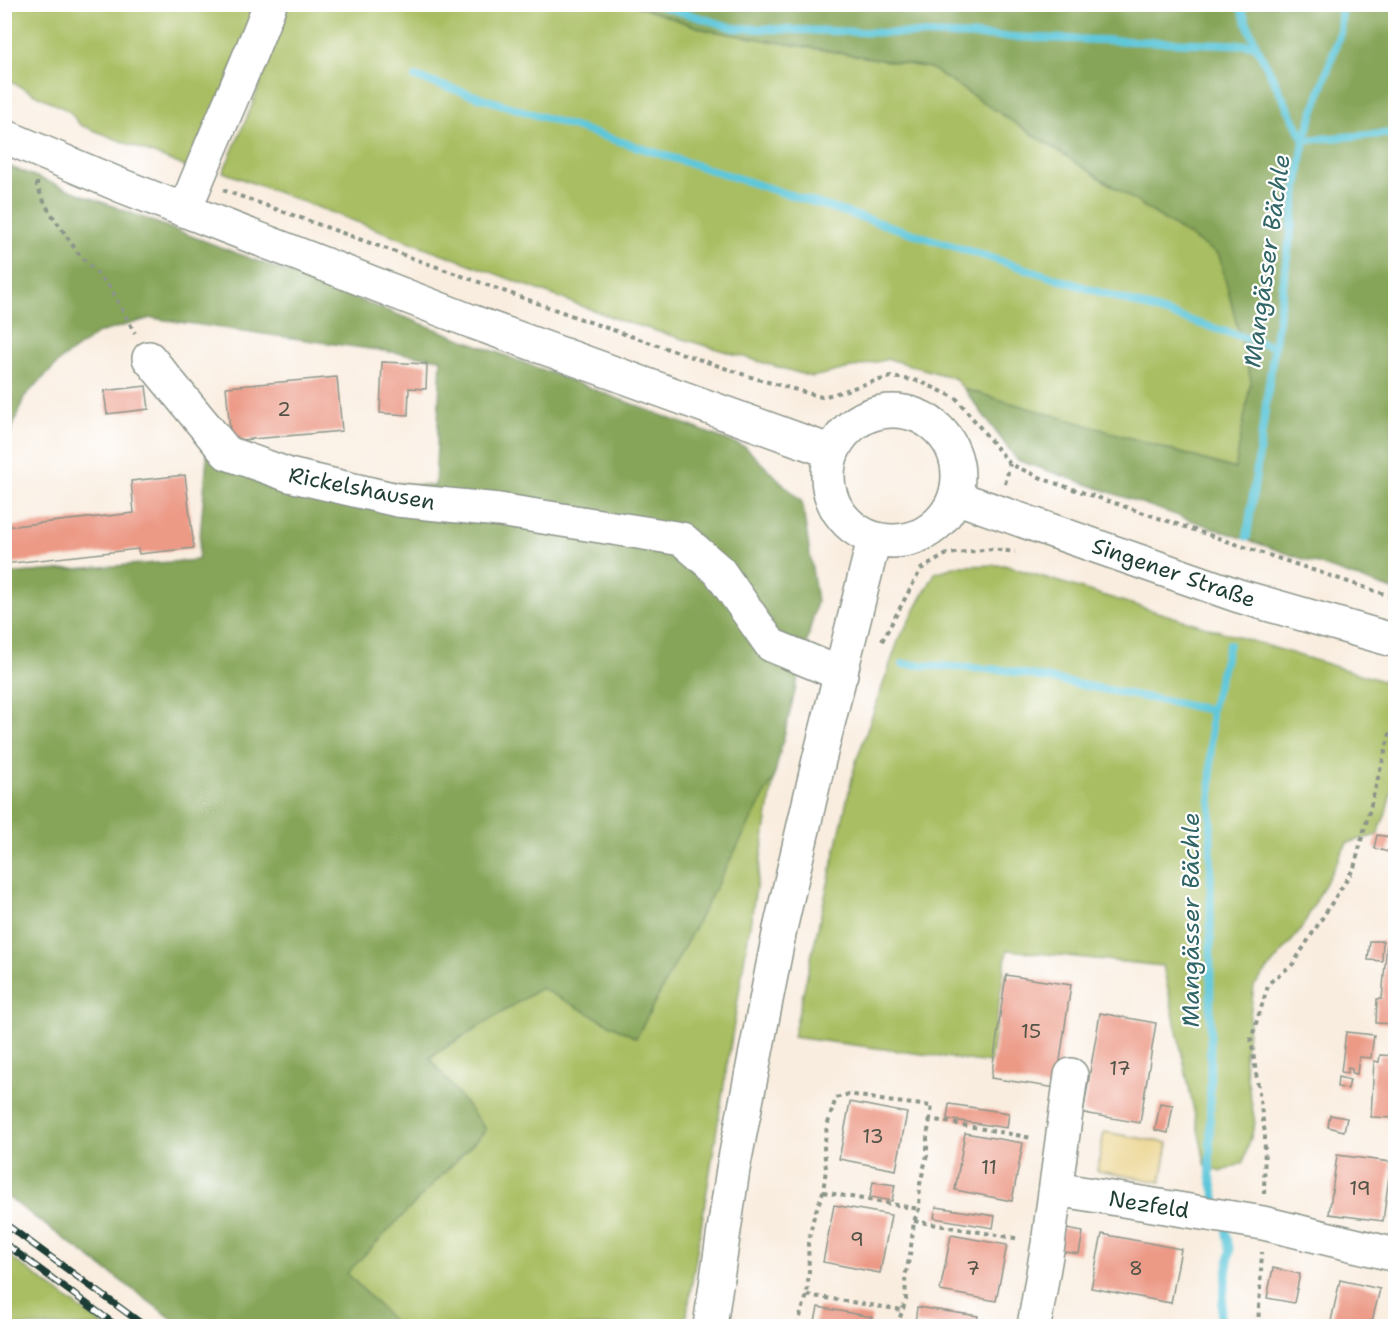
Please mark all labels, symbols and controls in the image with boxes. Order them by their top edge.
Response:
water label: Mangässer Bächle [1236,152,1298,370]
house number: 2 [277,396,291,422]
street label: Rickelshausen [286,460,438,517]
street label: Singener Straße [1088,531,1260,614]
water label: Mangässer Bächle [1175,813,1207,1027]
house number: 15 [1021,1018,1041,1044]
house number: 17 [1109,1055,1131,1081]
house number: 13 [862,1123,884,1149]
house number: 11 [981,1154,997,1180]
house number: 19 [1349,1175,1371,1201]
street label: Nezfeld [1107,1184,1191,1225]
house number: 9 [850,1226,864,1252]
house number: 7 [966,1255,980,1281]
house number: 8 [1129,1255,1143,1281]

